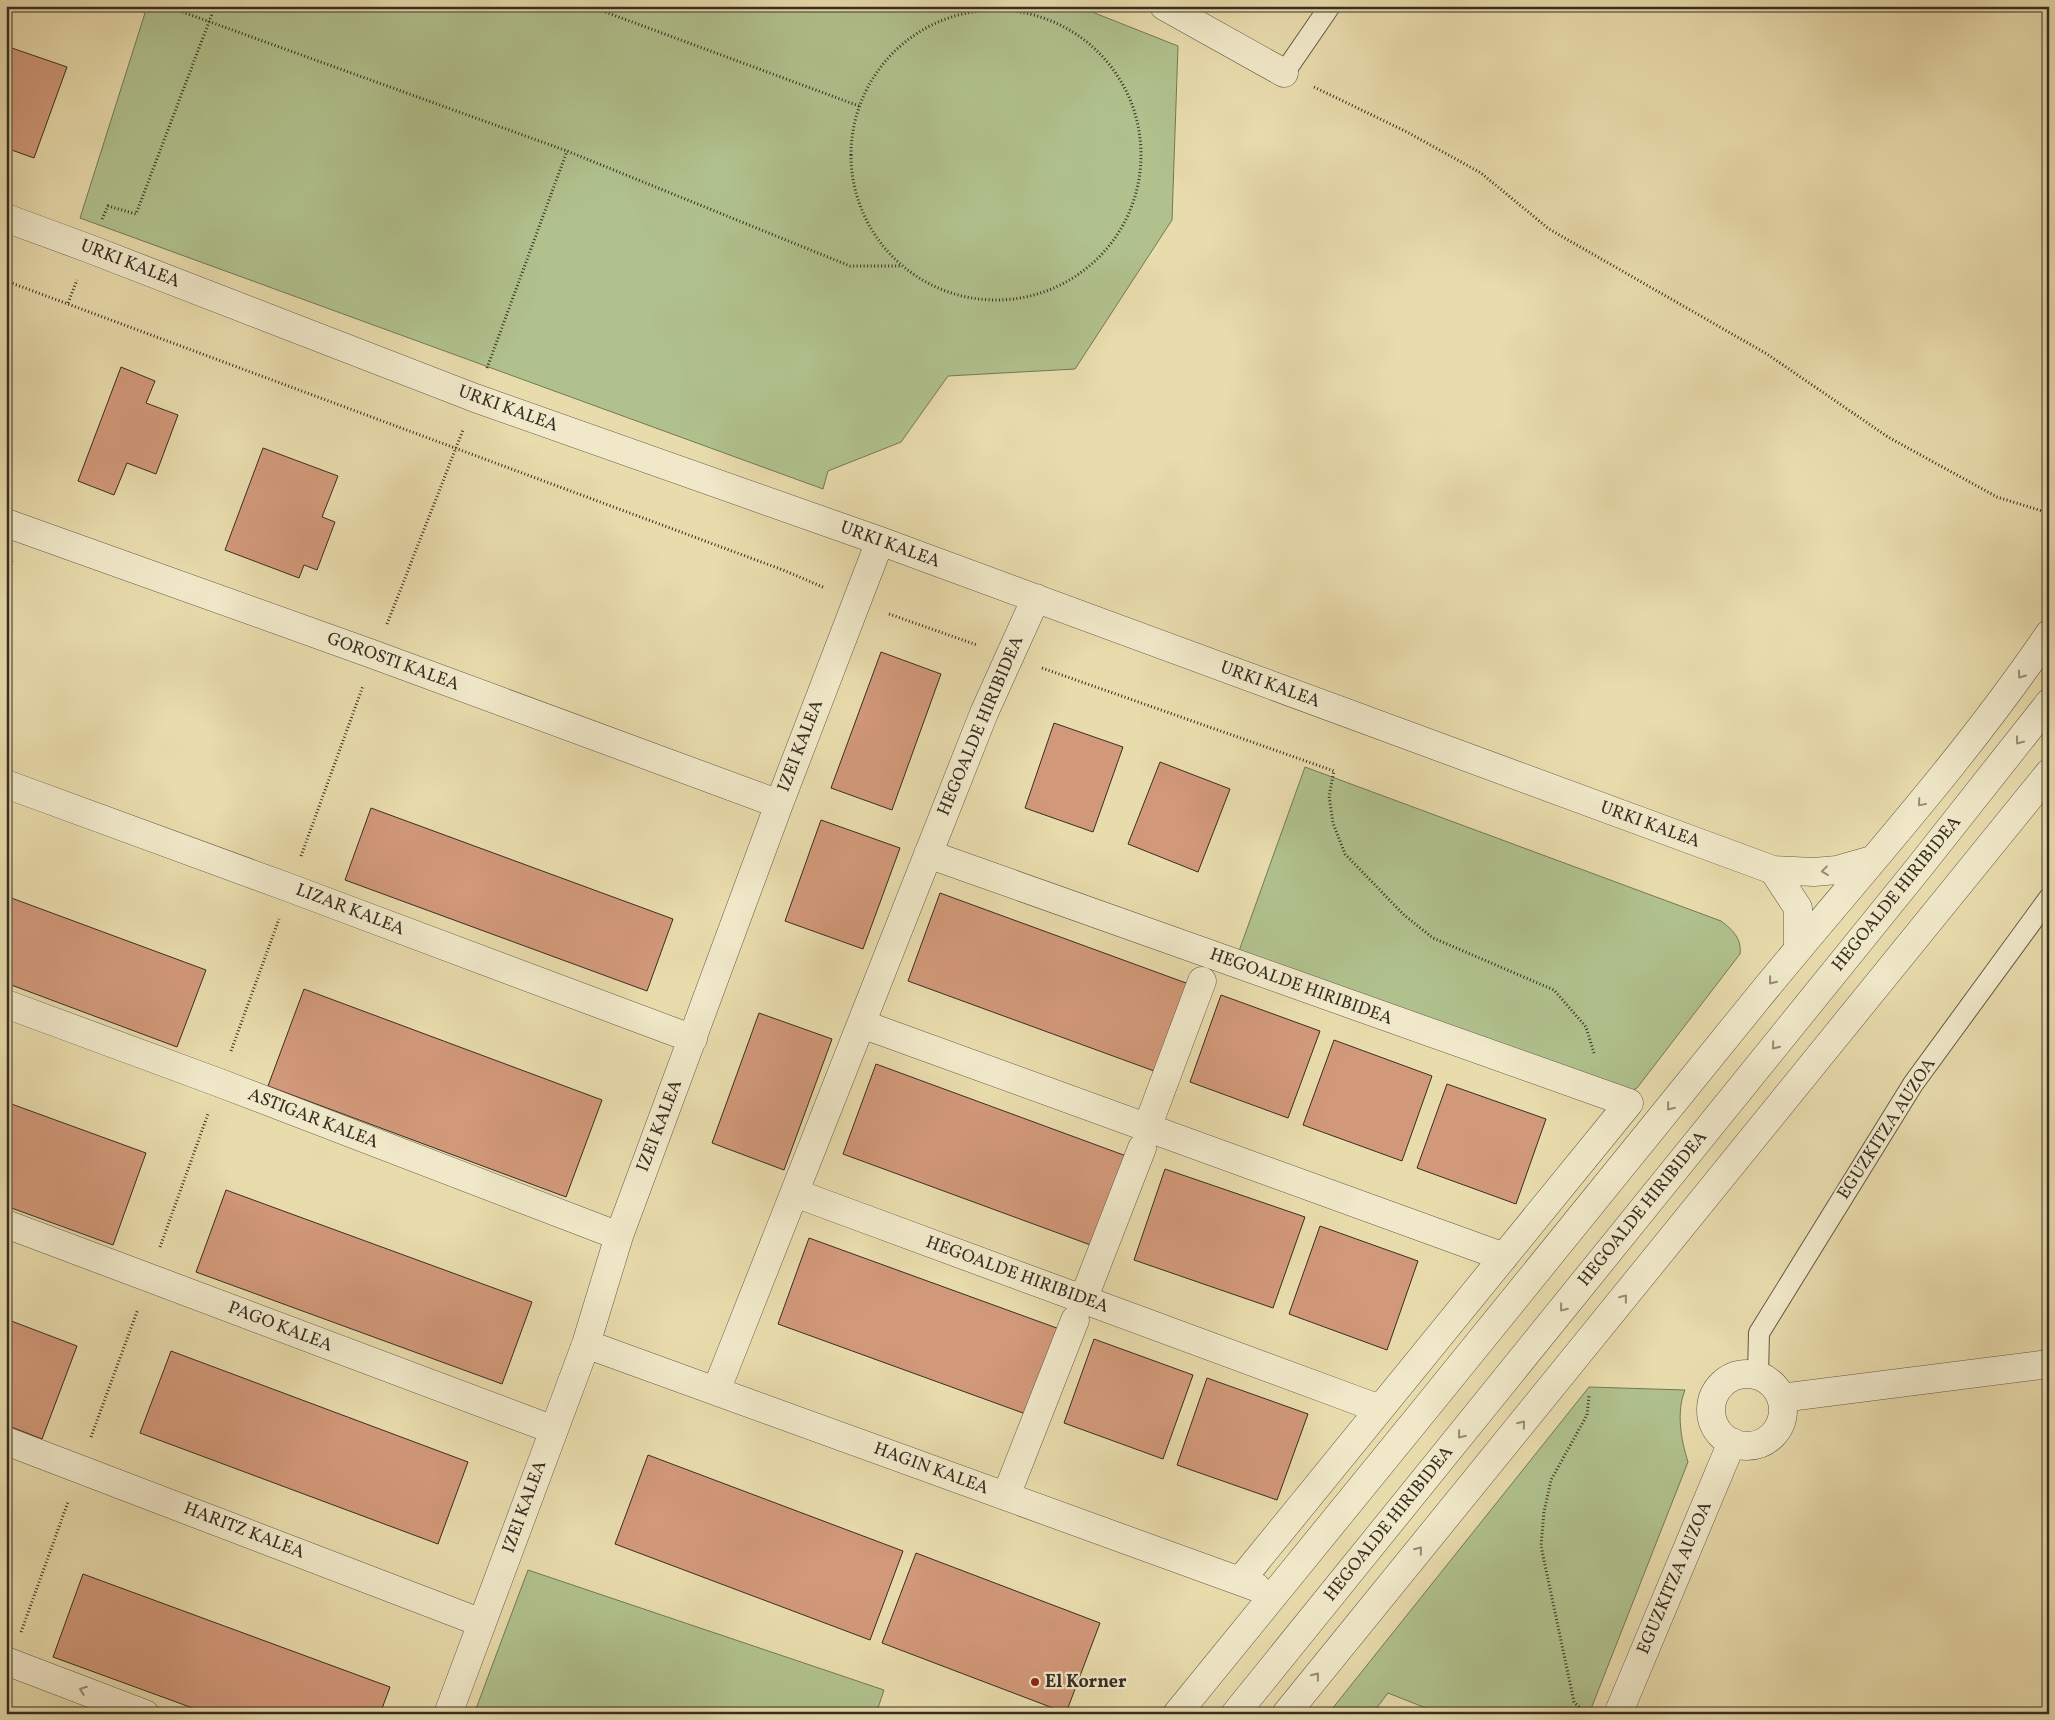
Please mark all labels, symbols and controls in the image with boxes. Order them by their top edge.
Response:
street label: URKI KALEA [77,234,184,295]
street label: URKI KALEA [454,379,562,439]
street label: URKI KALEA [836,515,944,575]
street label: GOROSTI KALEA [323,626,463,698]
street label: HEGOALDE HIRIBIDEA [932,632,1030,820]
street label: URKI KALEA [1216,655,1324,715]
one-way arrow [2018,669,2027,678]
street label: IZEI KALEA [772,696,830,796]
one-way arrow [2016,735,2025,745]
street label: URKI KALEA [1596,795,1704,855]
one-way arrow [1918,797,1927,806]
street label: HEGOALDE HIRIBIDEA [1826,811,1968,977]
one-way arrow [1820,865,1828,876]
street label: LIZAR KALEA [292,878,408,942]
street label: HEGOALDE HIRIBIDEA [1206,942,1396,1032]
one-way arrow [1769,975,1777,984]
one-way arrow [1772,1040,1781,1049]
street label: EGUZKITZA AUZOA [1832,1053,1942,1205]
street label: IZEI KALEA [631,1076,689,1176]
street label: ASTIGAR KALEA [244,1083,382,1155]
one-way arrow [1667,1101,1675,1110]
street label: HEGOALDE HIRIBIDEA [1572,1126,1714,1292]
street label: HEGOALDE HIRIBIDEA [922,1230,1112,1320]
one-way arrow [1619,1295,1627,1304]
street label: PAGO KALEA [224,1296,336,1359]
one-way arrow [1561,1302,1569,1311]
one-way arrow [1516,1421,1524,1430]
one-way arrow [1458,1429,1467,1438]
street label: HAGIN KALEA [870,1437,992,1501]
street label: HEGOALDE HIRIBIDEA [1318,1441,1460,1607]
street label: IZEI KALEA [497,1457,553,1557]
street label: HARITZ KALEA [180,1496,308,1566]
street label: EGUZKITZA AUZOA [1631,1497,1719,1658]
one-way arrow [1413,1547,1421,1556]
place label: El Korner [1045,1670,1127,1695]
one-way arrow [1311,1673,1319,1682]
marker: El Korner [1029,1676,1041,1688]
one-way arrow [79,1686,88,1696]

